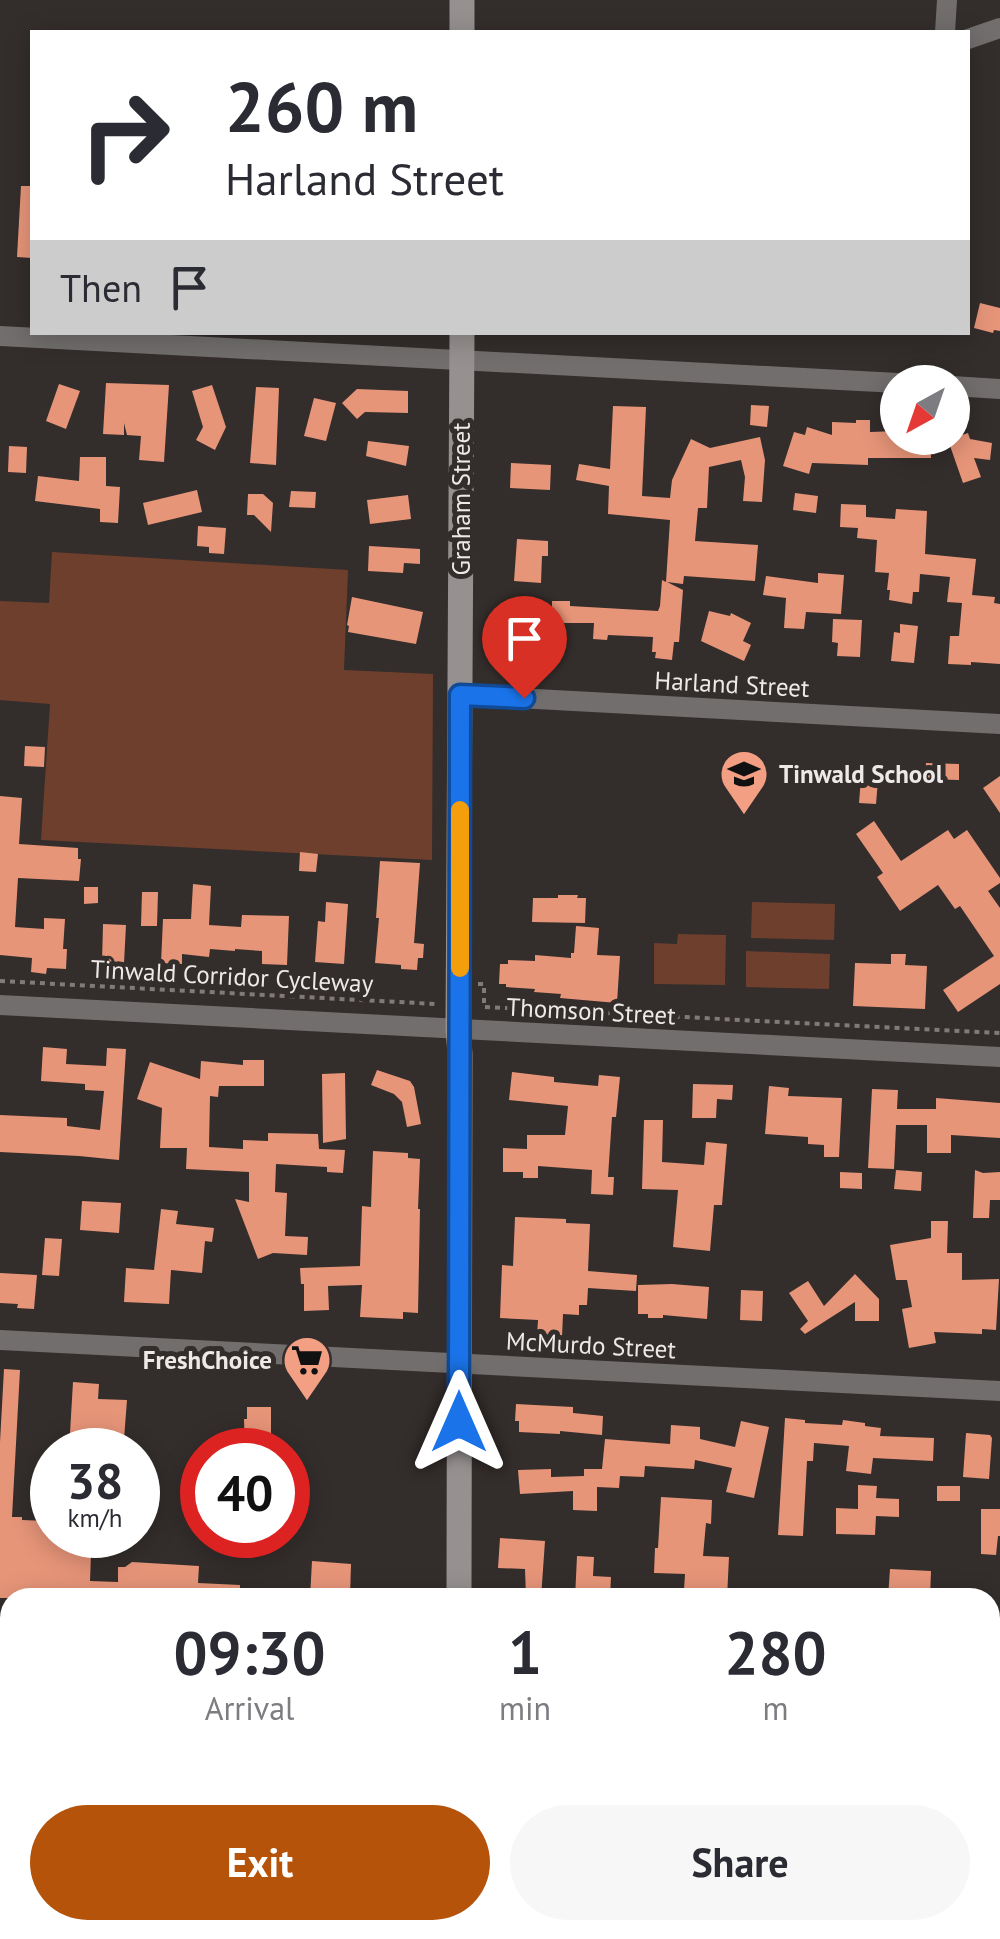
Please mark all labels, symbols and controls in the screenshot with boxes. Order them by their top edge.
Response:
text: 260 m [225,61,418,151]
icon: right [60,70,190,200]
text: Harland Street [225,149,504,207]
icon: arrive [162,260,217,315]
text: Then [60,263,142,312]
north arrow [880,365,970,455]
map controls [880,365,970,455]
street label: Graham Street [445,422,477,576]
pin [482,596,567,699]
icon: arrive [497,611,552,666]
street label: Harland Street [654,664,811,704]
school or university icon: Tinwald School [718,748,770,816]
place label: Tinwald School [779,758,944,790]
street label: Tinwald Corridor Cycleway [90,953,374,999]
street label: Thomson Street [506,991,677,1031]
street label: McMurdo Street [505,1325,677,1365]
supermarket icon: FreshChoice [281,1334,333,1402]
place label: FreshChoice [143,1344,272,1376]
position arrow [407,1370,511,1474]
speed limit sign: 40 [180,1428,310,1558]
text: 38 [67,1448,123,1513]
text: km/h [68,1502,122,1534]
text: 09:30 [173,1613,326,1691]
text: 1 [508,1613,542,1691]
text: 280 [725,1613,827,1691]
text: Arrival [205,1687,294,1729]
text: min [499,1687,551,1729]
text: m [763,1687,789,1729]
button: Exit [30,1805,490,1920]
button: Share [510,1805,970,1920]

